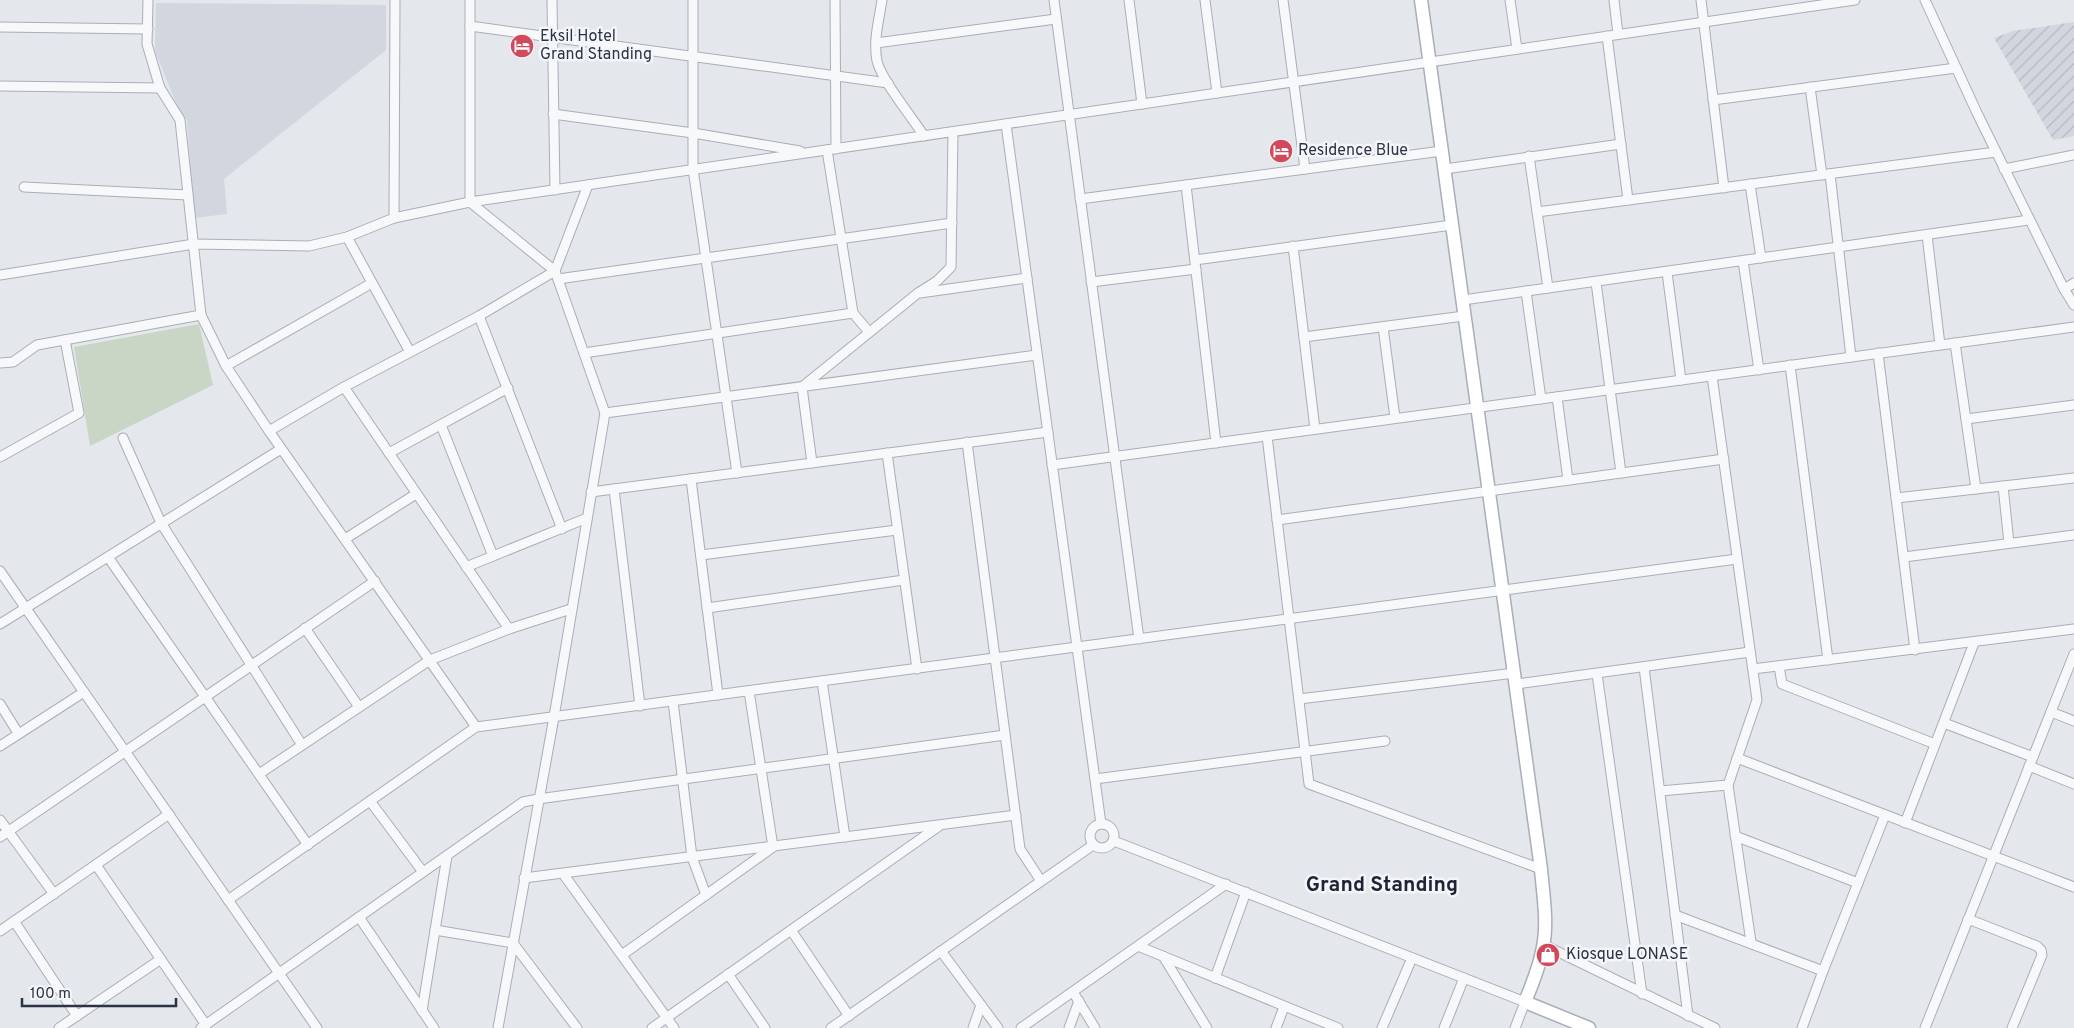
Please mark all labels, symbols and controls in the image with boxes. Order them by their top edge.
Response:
place label: Eksil Hotel Grand Standing [540,27,652,65]
hotel icon: Eksil Hotel Grand Standing [509,33,535,59]
hotel icon: Residence Blue [1268,138,1294,164]
place label: Residence Blue [1298,141,1408,161]
district label: Grand Standing [1306,872,1458,899]
shop icon: Kiosque LONASE [1535,942,1561,968]
place label: Kiosque LONASE [1566,945,1688,965]
scale bar [22,976,176,1008]
text: 100 m [30,985,71,1004]

